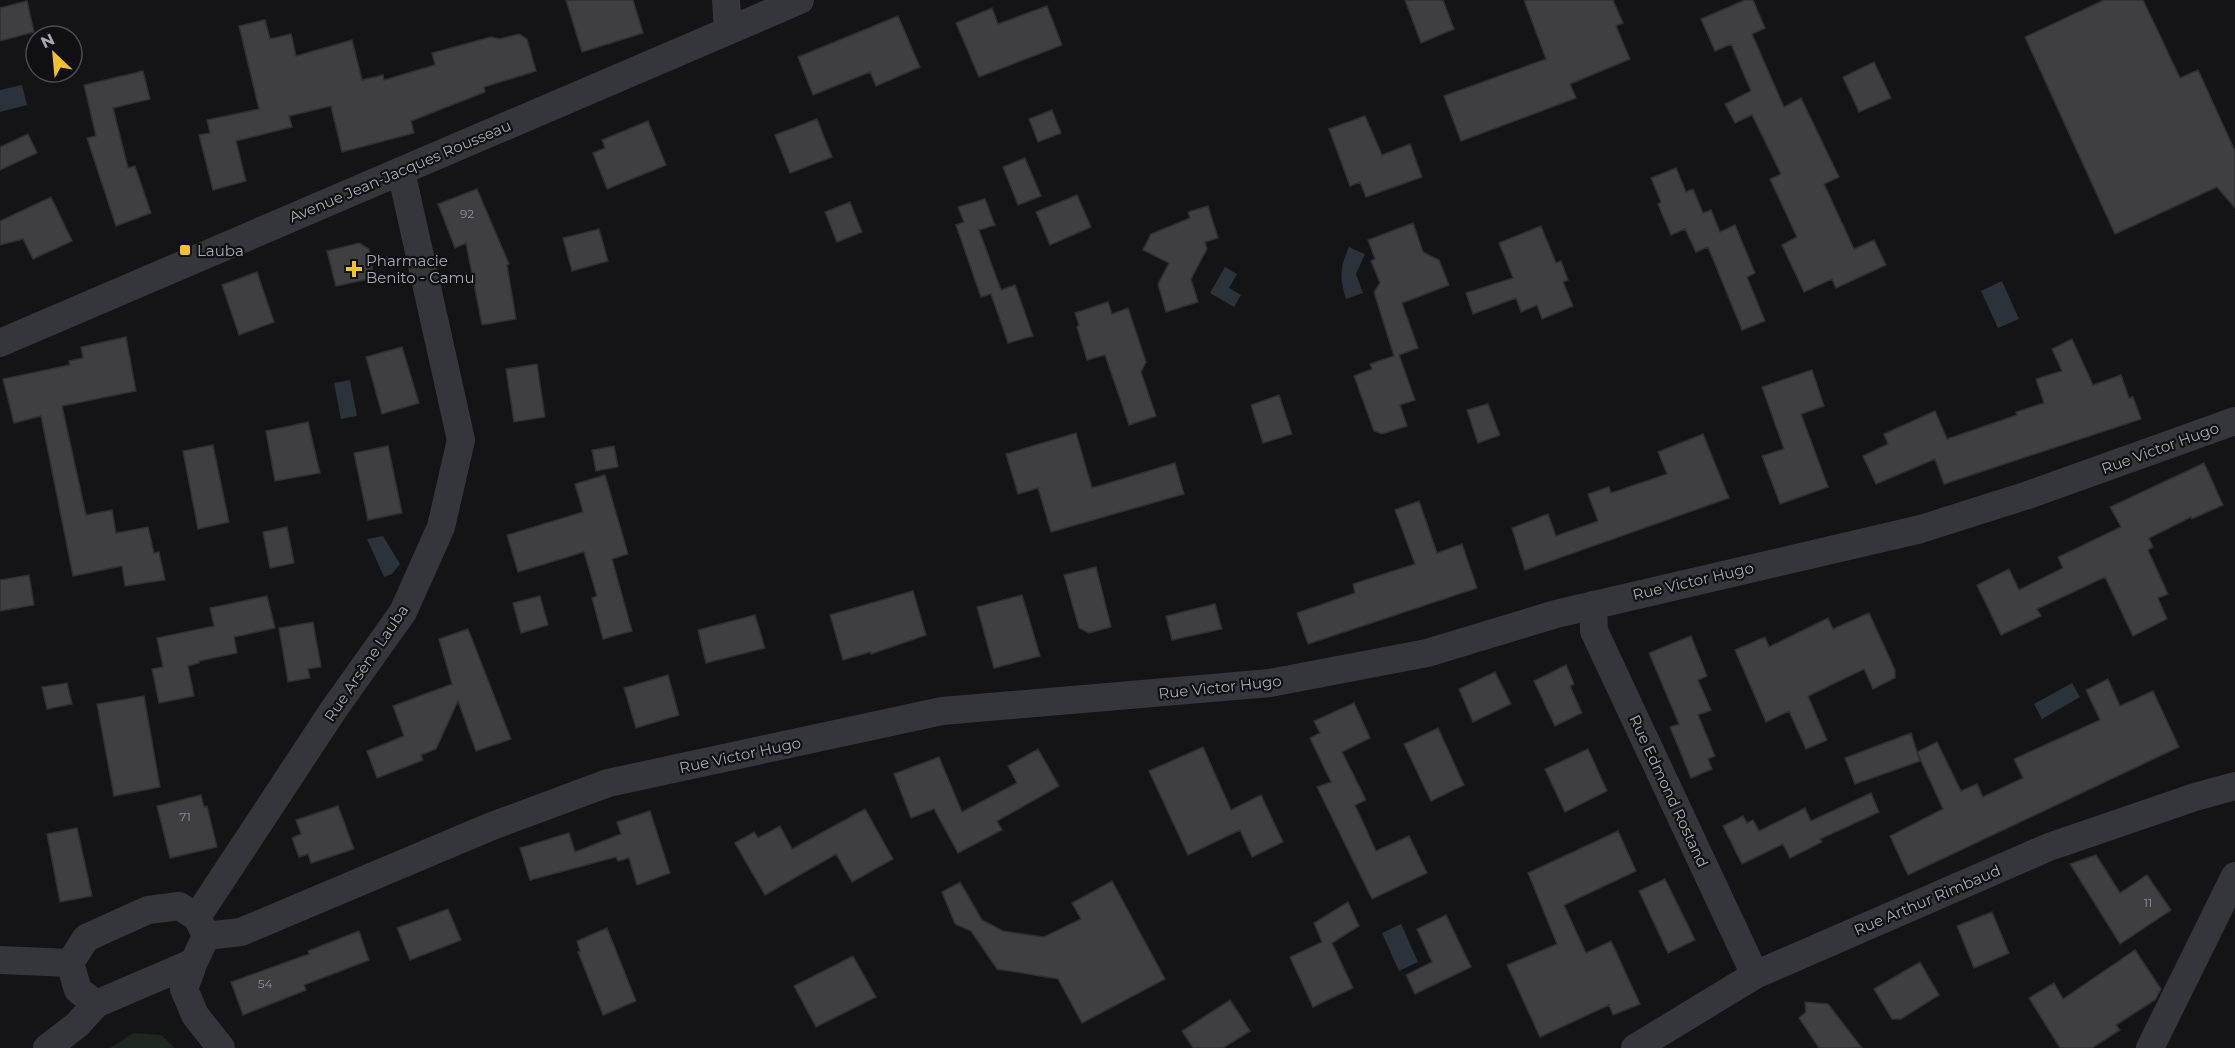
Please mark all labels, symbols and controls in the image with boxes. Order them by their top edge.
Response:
north arrow [24,24,84,84]
text: N [38,30,58,52]
street label: Avenue Jean-Jacques Rousseau [286,116,514,226]
house number: 92 [460,206,474,221]
place label: Lauba [197,241,244,260]
marker: Lauba [178,243,192,257]
place label: Pharmacie Benito - Camu [366,251,475,287]
marker: Pharmacie Benito - Camu [347,262,361,276]
street label: Rue Victor Hugo [2099,418,2221,478]
street label: Rue Victor Hugo [1631,558,1755,604]
street label: Rue Arsène Lauba [320,601,412,725]
street label: Rue Victor Hugo [1157,671,1283,703]
street label: Rue Edmond Rostand [1625,712,1713,870]
street label: Rue Victor Hugo [677,733,803,777]
house number: 71 [179,809,191,824]
street label: Rue Arthur Rimbaud [1851,861,2003,939]
house number: 11 [2144,895,2152,910]
house number: 54 [258,976,272,991]

